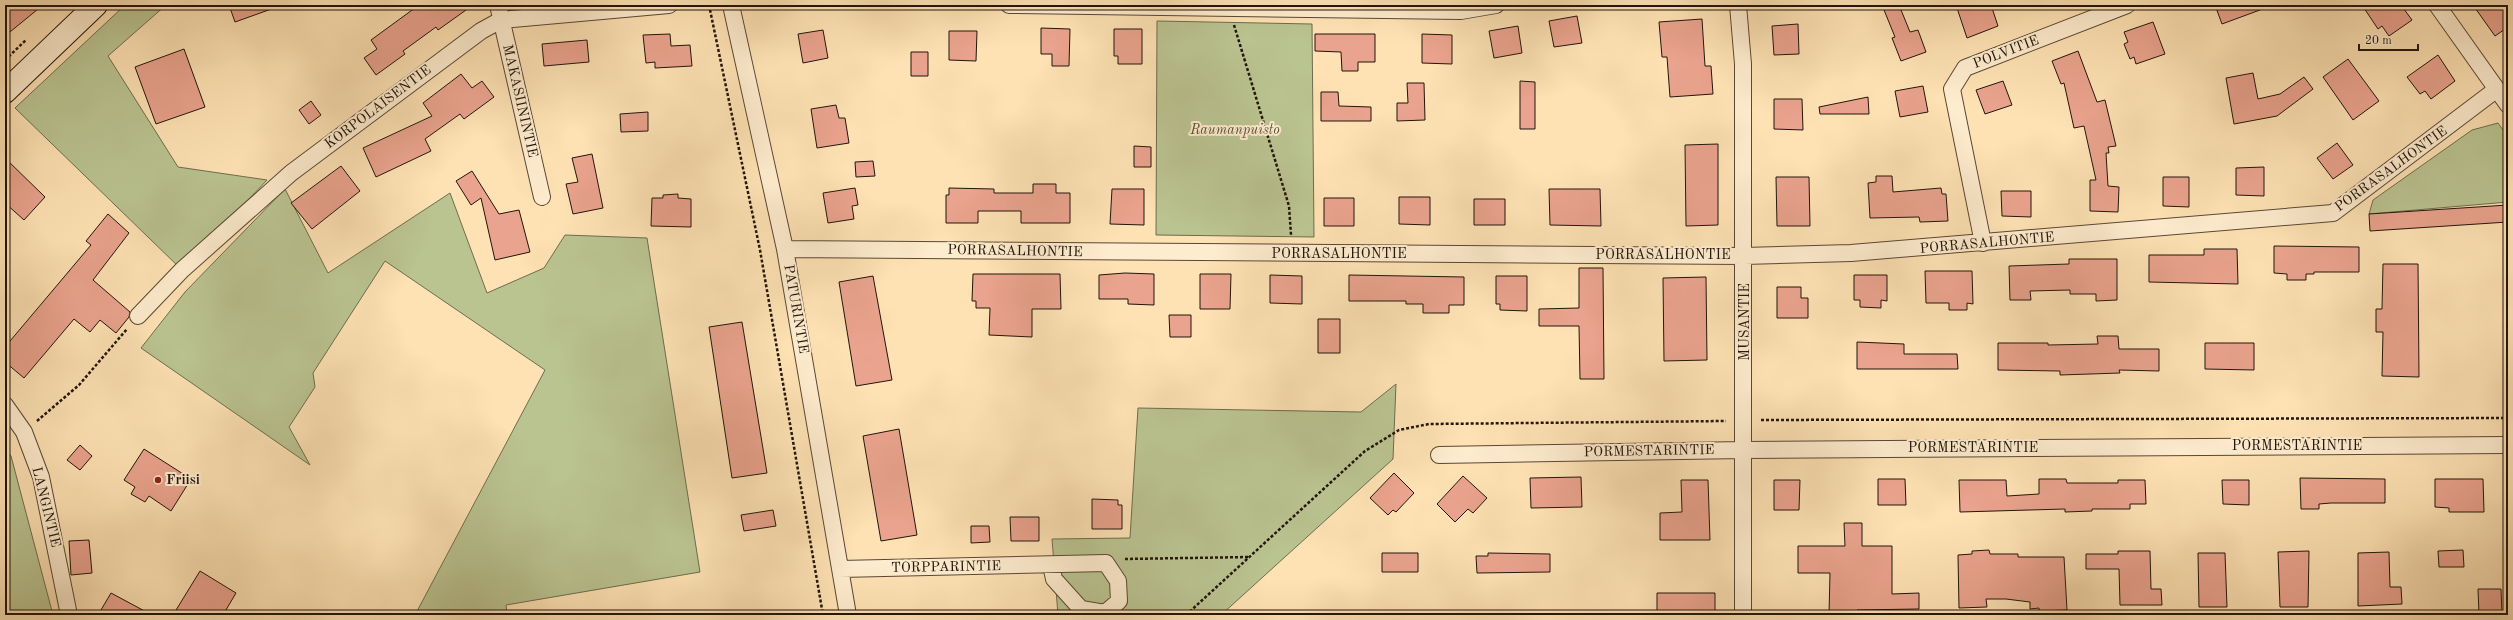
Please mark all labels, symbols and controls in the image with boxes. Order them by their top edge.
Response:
scale bar [2359,26,2418,52]
street label: POLVITIE [1971,33,2041,71]
text: 20 m [2365,35,2392,47]
street label: MAKASIININTIE [500,43,540,159]
street label: KORPOLAISENTIE [322,63,434,151]
park label: Raumanpuisto [1189,123,1280,138]
street label: PORRASALHONTIE [2332,124,2450,214]
street label: PORRASALHONTIE [1919,230,2055,256]
street label: PORRASALHONTIE [947,243,1083,259]
street label: PORRASALHONTIE [1271,247,1407,261]
street label: PORRASALHONTIE [1595,248,1731,262]
street label: PATURINTIE [781,263,811,355]
street label: MUSANTIE [1738,283,1752,361]
street label: PORMESTARINTIE [2232,439,2362,453]
street label: PORMESTARINTIE [1908,441,2038,455]
street label: PORMESTARINTIE [1584,443,1714,459]
street label: LANGINTIE [29,465,63,549]
place label: Friisi [166,473,200,487]
marker: Friisi [153,475,163,485]
street label: TORPPARINTIE [891,559,1001,575]

